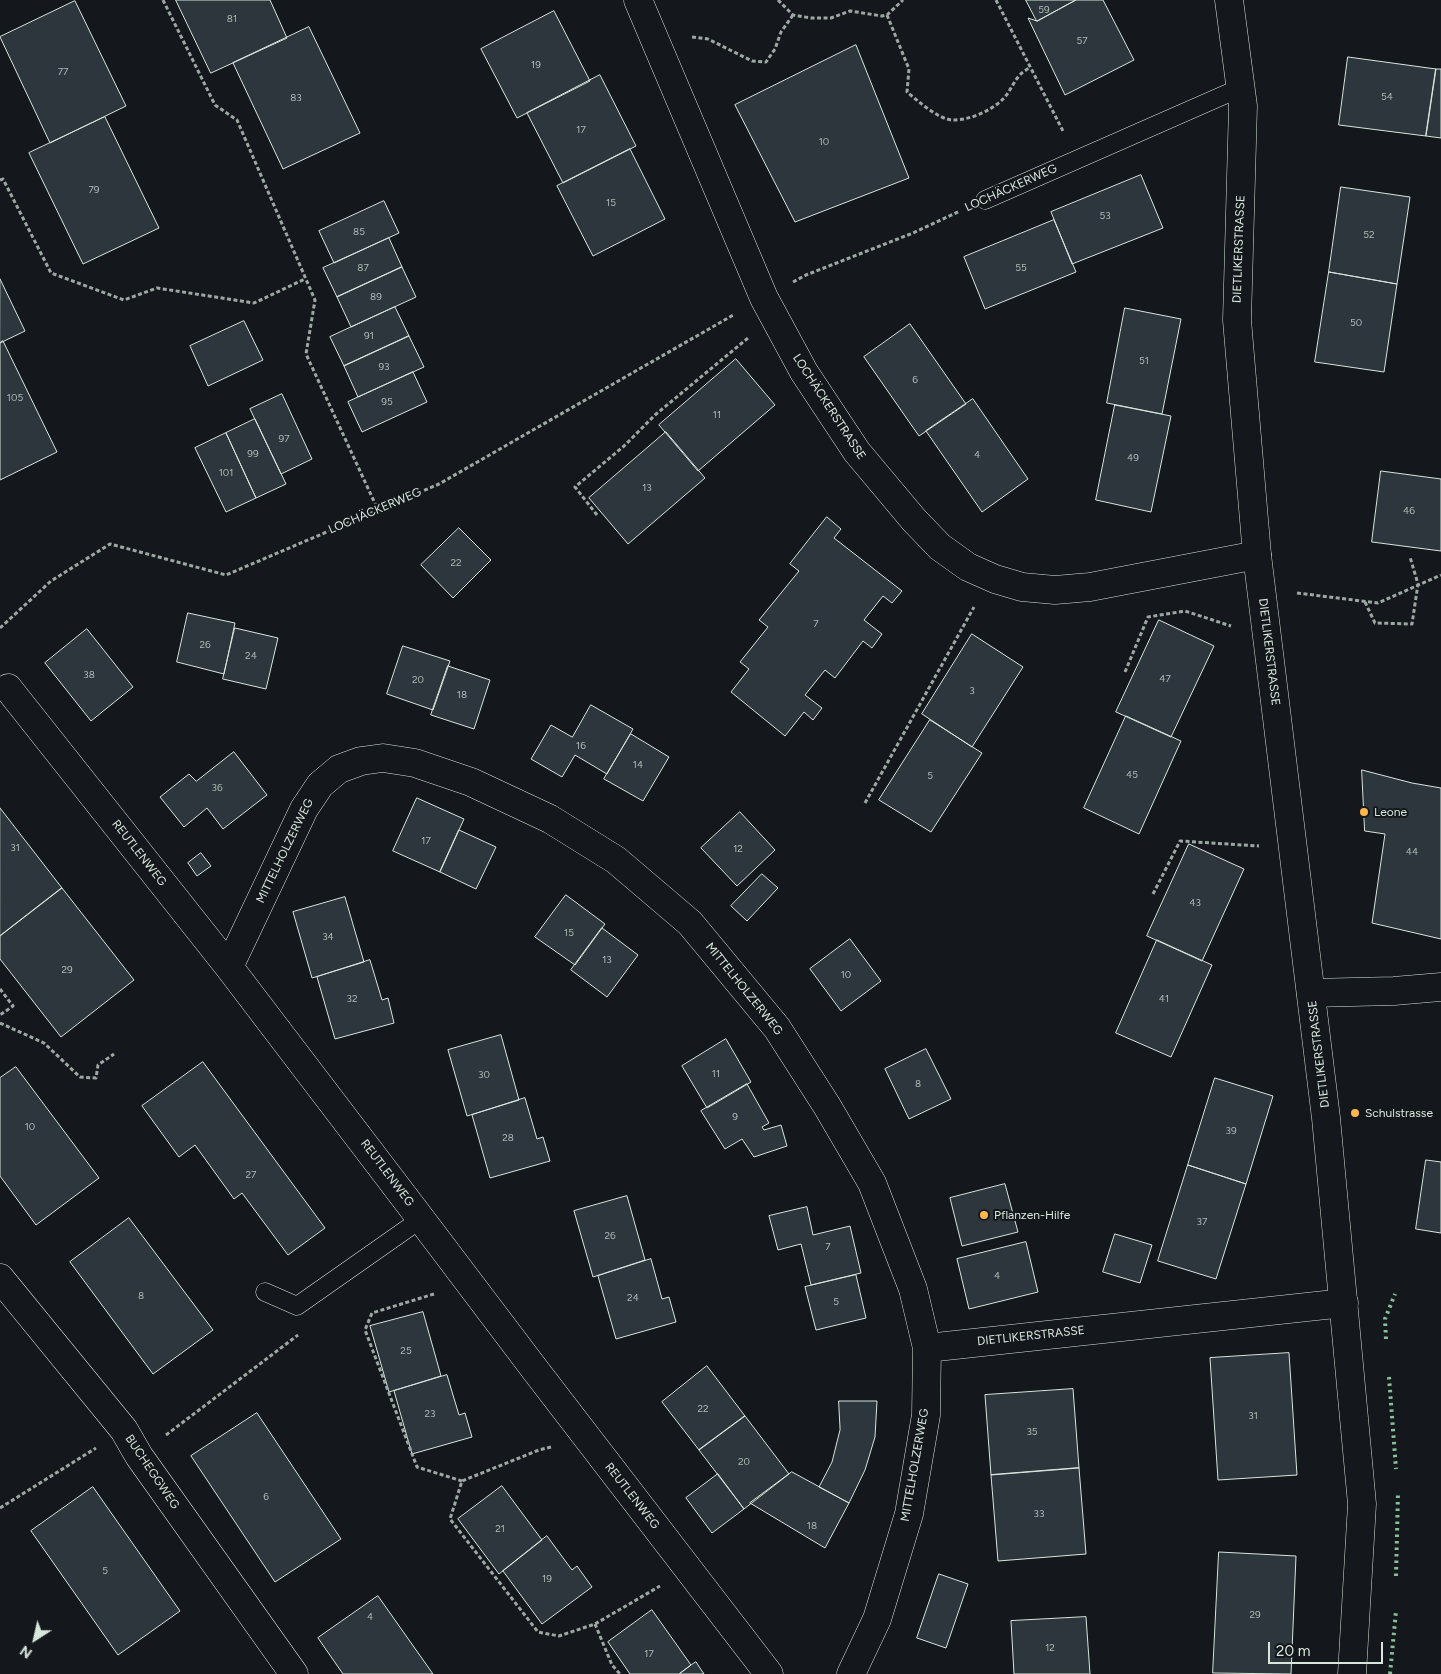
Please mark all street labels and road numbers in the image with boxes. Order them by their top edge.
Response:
street label: LOCHÄCKERWEG [963,161,1059,215]
street label: DIETLIKERSTRASSE [1230,195,1248,303]
street label: LOCHÄCKERSTRASSE [789,351,869,463]
street label: LOCHÄCKERWEG [326,485,424,537]
street label: DIETLIKERSTRASSE [1255,597,1283,707]
street label: MITTELHOLZERWEG [253,796,317,906]
street label: REUTLENWEG [109,817,169,889]
street label: MITTELHOLZERWEG [702,940,786,1038]
street label: DIETLIKERSTRASSE [1305,999,1333,1109]
street label: REUTLENWEG [357,1137,417,1209]
street label: DIETLIKERSTRASSE [976,1323,1086,1349]
street label: MITTELHOLZERWEG [898,1407,932,1523]
street label: BUCHEGGWEG [122,1432,182,1512]
street label: REUTLENWEG [602,1460,662,1532]

